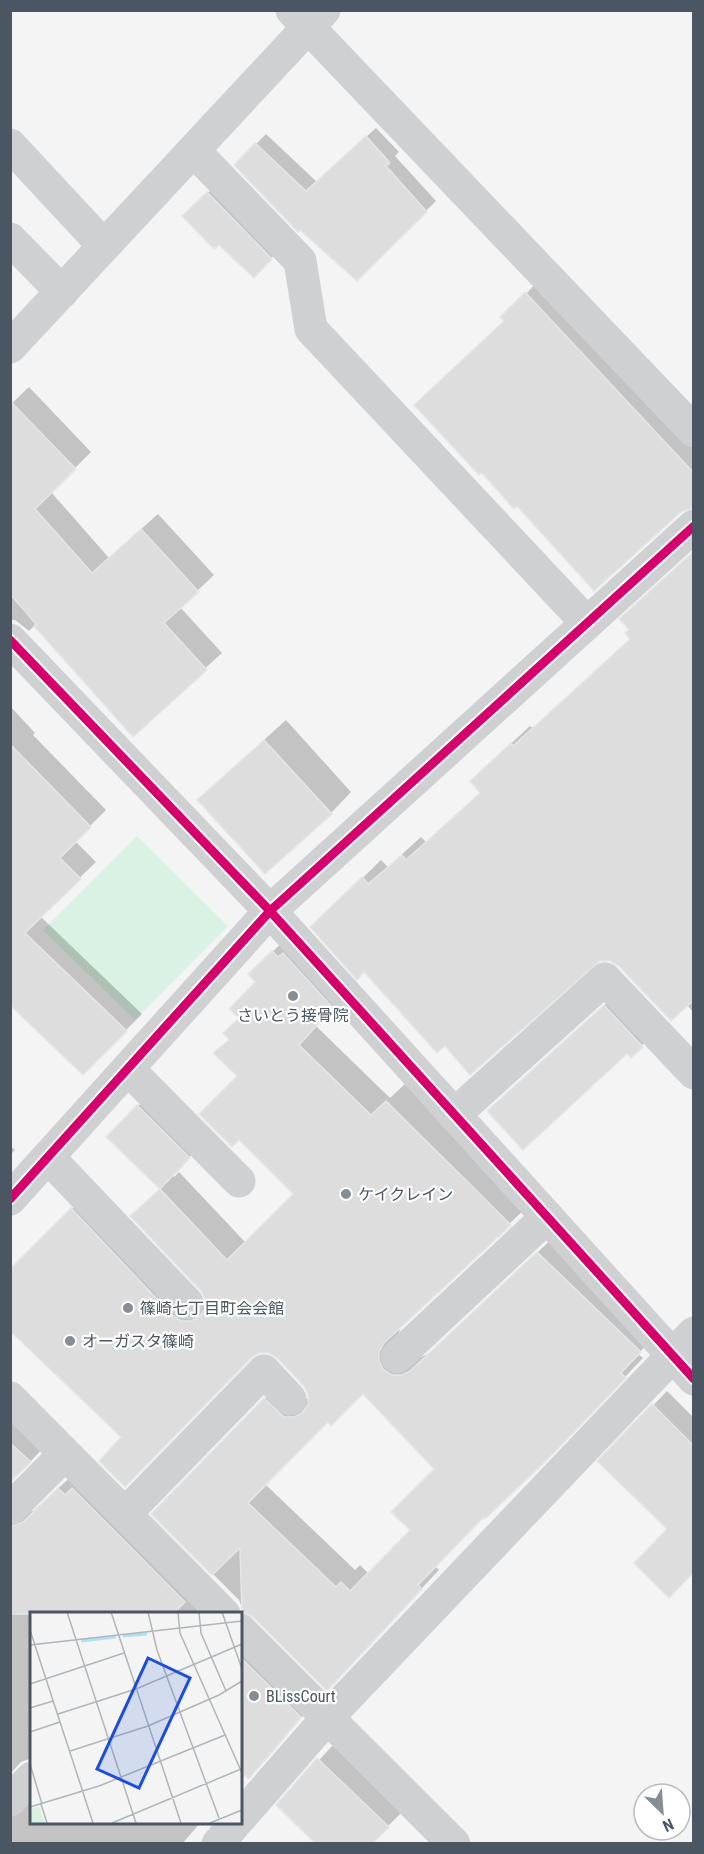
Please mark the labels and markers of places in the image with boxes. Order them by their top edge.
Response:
marker: さいとう接骨院 [286,989,300,1003]
place label: さいとう接骨院 [237,1006,349,1025]
place label: ケイクレイン [358,1185,453,1204]
marker: ケイクレイン [339,1187,353,1201]
place label: 篠崎七丁目町会会館 [140,1299,284,1318]
marker: 篠崎七丁目町会会館 [121,1301,135,1315]
place label: オーガスタ篠崎 [82,1332,194,1351]
marker: オーガスタ篠崎 [63,1334,77,1348]
place label: BLissCourt [266,1687,336,1706]
marker: BLissCourt [247,1689,261,1703]

